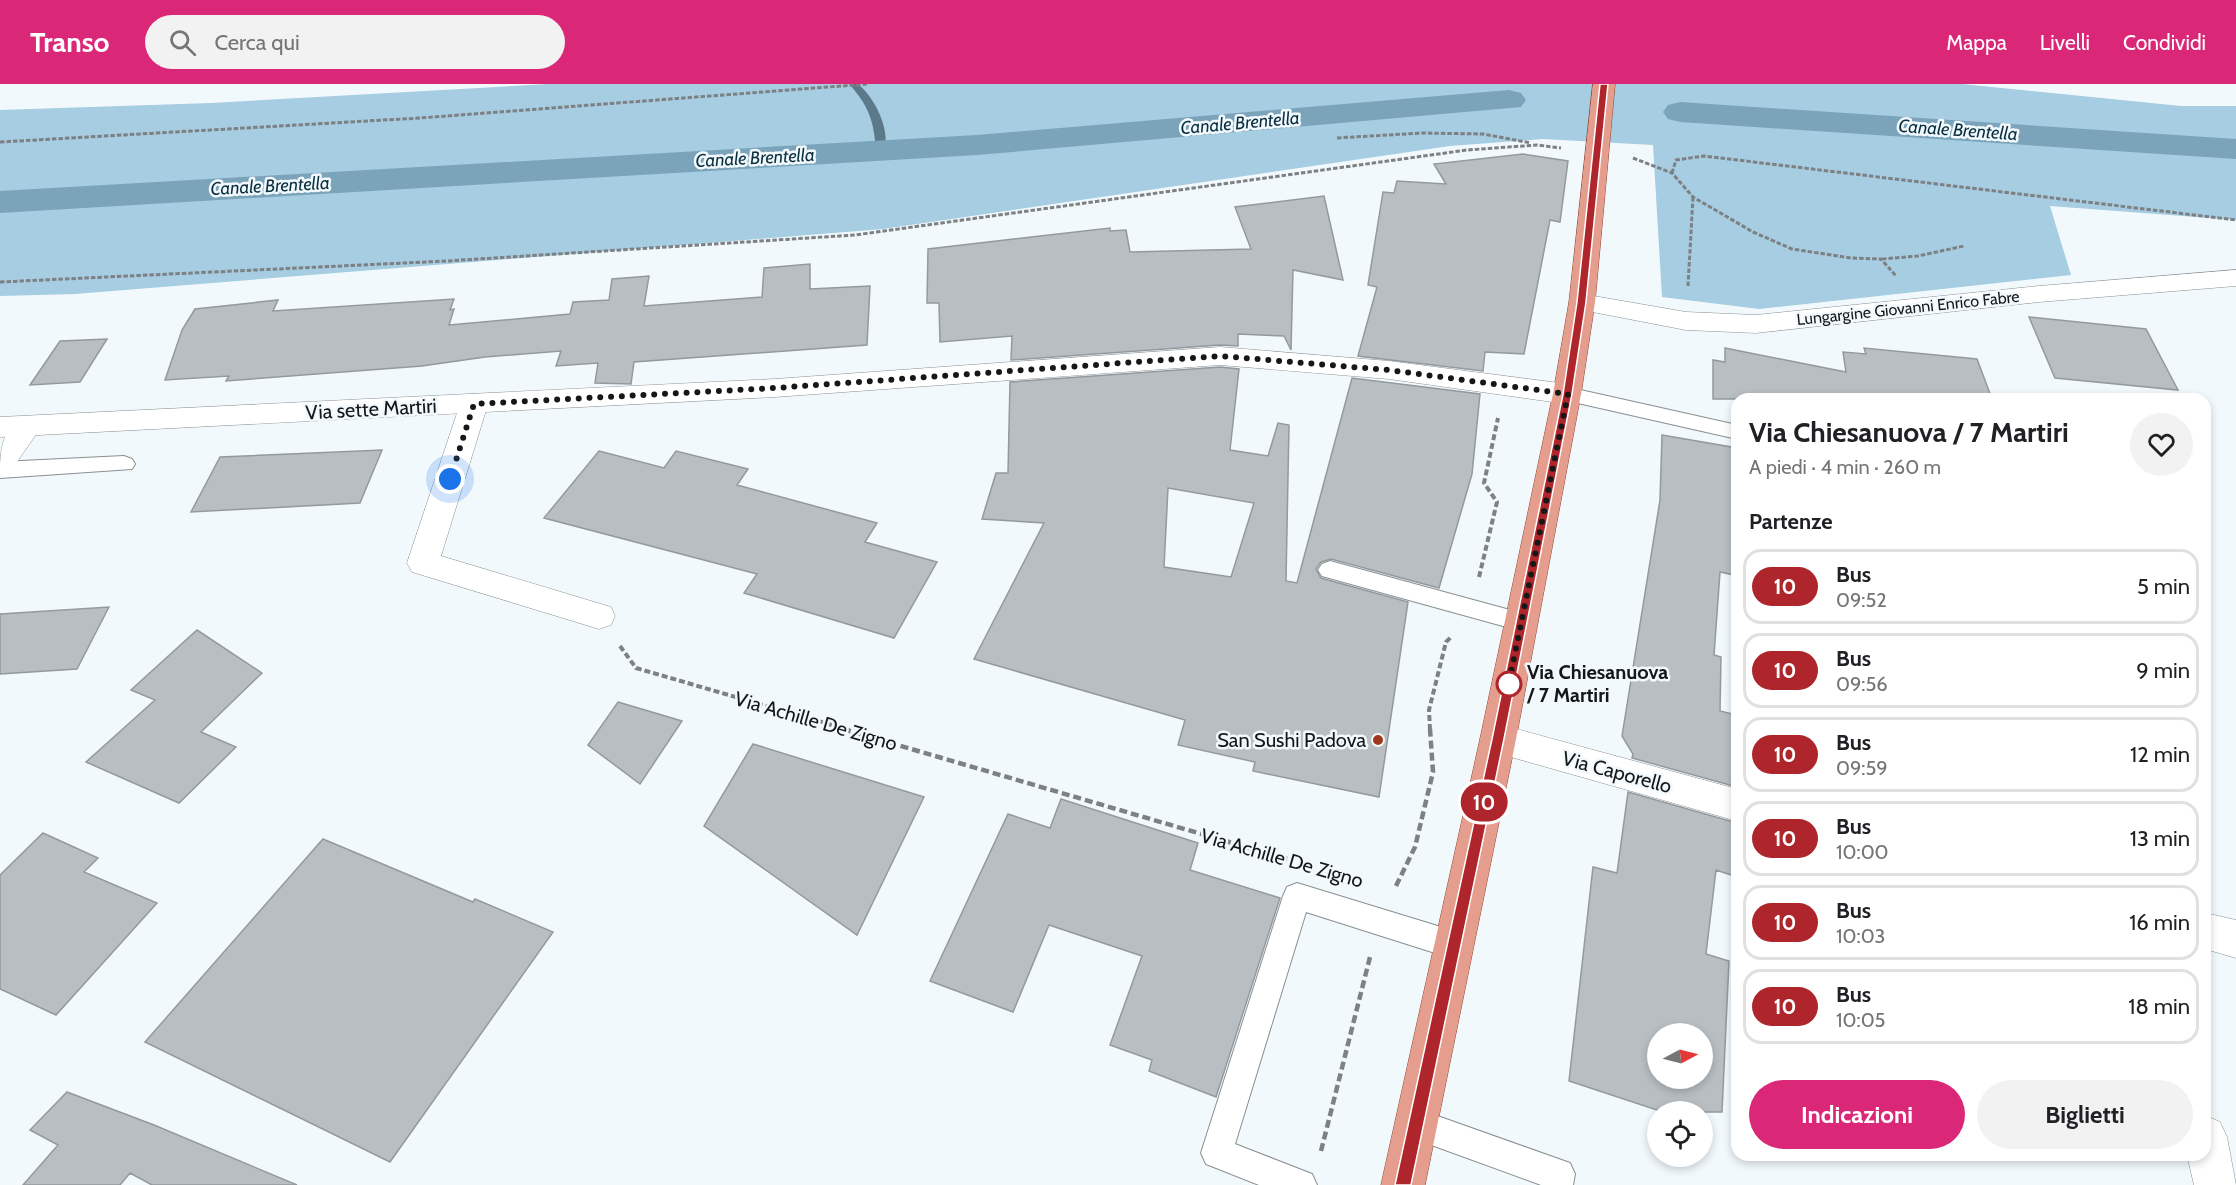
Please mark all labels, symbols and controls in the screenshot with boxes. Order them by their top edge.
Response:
search box [145,15,565,69]
text: Transo [30,25,109,59]
icon: search [166,26,199,59]
text: Cerca qui [214,29,300,56]
text: Mappa [1946,30,2007,55]
text: Livelli [2040,30,2090,55]
text: Condividi [2123,30,2206,55]
water label: Canale Brentella [1180,107,1300,139]
water label: Canale Brentella [1898,115,2018,145]
water label: Canale Brentella [695,144,815,172]
water label: Canale Brentella [210,172,330,200]
street label: Lungargine Giovanni Enrico Fabre [1796,287,2020,329]
street label: Via sette Martiri [305,394,437,424]
button: heart [2130,413,2193,476]
text: Via Chiesanuova / 7 Martiri [1749,415,2069,449]
text: A piedi · 4 min · 260 m [1749,455,1941,479]
your location [435,464,465,494]
text: Partenze [1749,508,1833,535]
text: Bus [1836,561,1871,588]
text: 5 min [2137,573,2190,600]
text: 10 [1774,574,1796,599]
text: 09:52 [1836,588,1887,612]
text: Bus [1836,645,1871,672]
text: 9 min [2136,657,2190,684]
text: 10 [1774,658,1796,683]
place label: Via Chiesanuova / 7 Martiri [1526,660,1668,707]
marker: Via Chiesanuova / 7 Martiri [1496,671,1522,697]
text: 09:56 [1836,672,1888,696]
street label: Via Achille De Zigno [732,686,900,756]
place label: San Sushi Padova [1217,728,1366,752]
text: Bus [1836,729,1871,756]
marker: San Sushi Padova [1371,733,1385,747]
text: 12 min [2130,741,2190,768]
text: 10 [1774,742,1796,767]
street label: Via Caporello [1560,746,1674,798]
text: 09:59 [1836,756,1888,780]
line badge: 10 [1457,782,1511,822]
text: 10 [1473,790,1495,815]
text: Bus [1836,813,1871,840]
street label: Via Achille De Zigno [1198,823,1366,893]
text: 13 min [2130,825,2190,852]
text: 10 [1774,826,1796,851]
text: 10:00 [1836,840,1889,864]
text: Bus [1836,897,1871,924]
text: 16 min [2129,909,2190,936]
text: 10 [1774,910,1796,935]
text: 10:03 [1836,924,1885,948]
text: Bus [1836,981,1871,1008]
text: 18 min [2128,993,2190,1020]
text: 10 [1774,994,1796,1019]
text: 10:05 [1836,1008,1885,1032]
north arrow [1647,1023,1713,1089]
map controls [1647,1023,1713,1167]
button: Indicazioni [1749,1080,1965,1149]
button: Biglietti [1977,1080,2193,1149]
button: locate [1647,1101,1713,1167]

